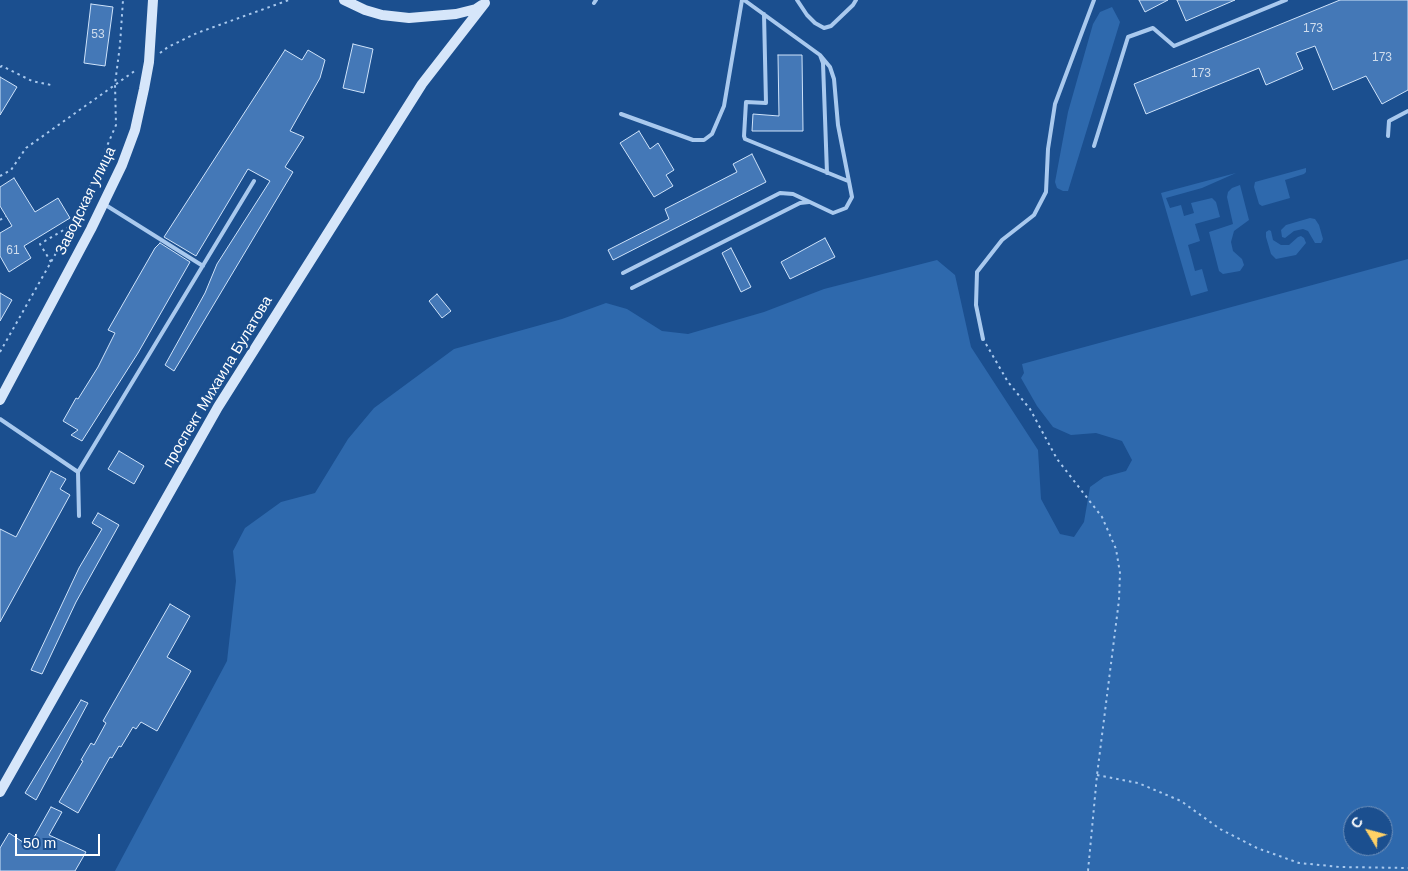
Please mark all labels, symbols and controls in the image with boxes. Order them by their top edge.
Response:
house number: 173 [1303,22,1323,36]
house number: 53 [91,28,105,42]
house number: 173 [1372,51,1392,65]
house number: 173 [1191,67,1211,81]
street label: Заводская улица [52,144,120,258]
house number: 61 [6,244,20,258]
street label: проспект Михаила Булатова [159,293,277,471]
north arrow [1343,806,1393,856]
text: С [1347,814,1366,831]
scale bar [18,824,102,856]
text: 50 m [23,834,56,851]

